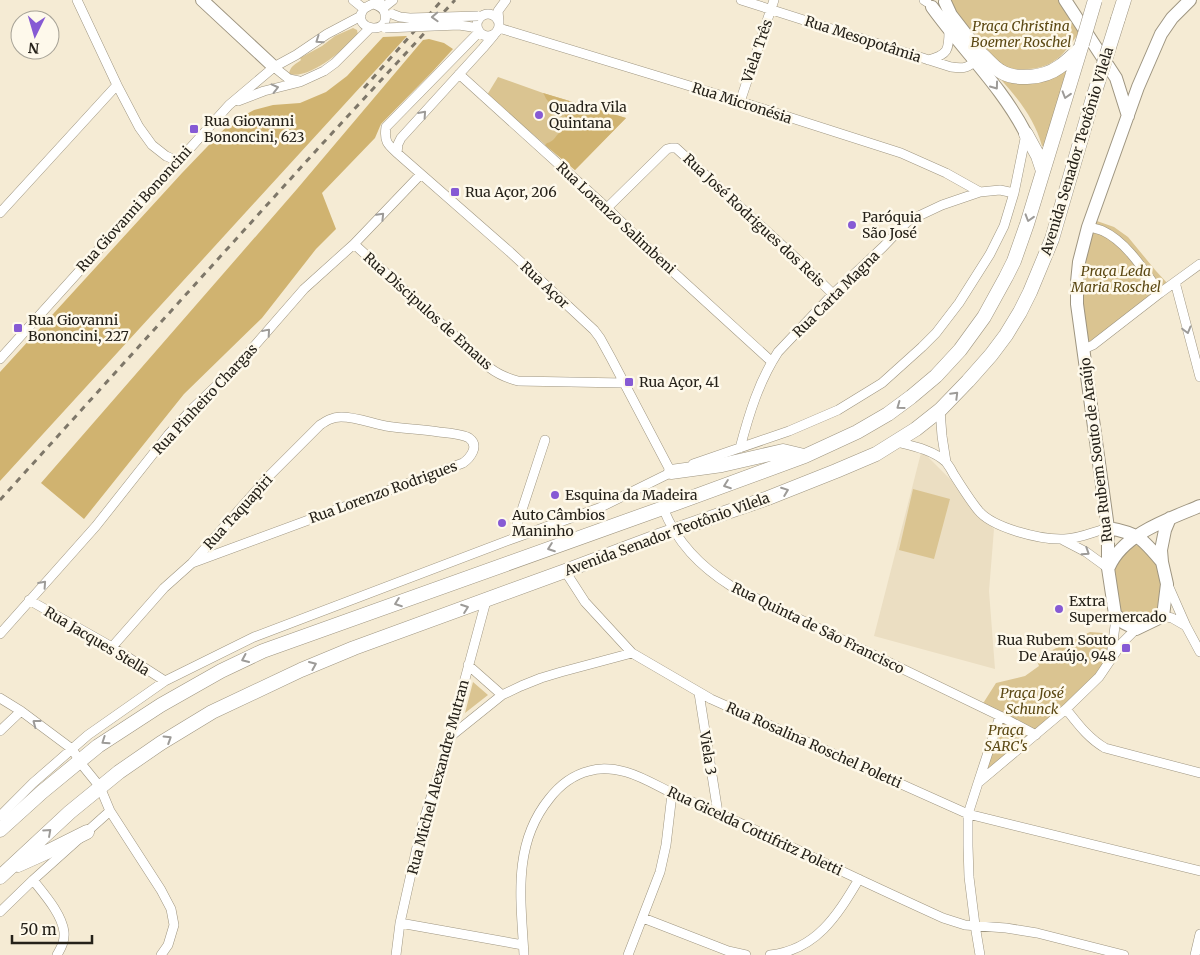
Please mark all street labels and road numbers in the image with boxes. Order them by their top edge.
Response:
street label: Rua Mesopotâmia [802,12,924,66]
street label: Viela Três [737,17,776,86]
street label: Avenida Senador Teotônio Vilela [1036,44,1117,258]
street label: Rua Micronésia [690,78,795,128]
street label: Rua Giovanni Bononcini [73,142,196,276]
street label: Rua José Rodrigues dos Reis [679,150,829,290]
street label: Rua Lorenzo Salimbeni [553,158,680,278]
street label: Rua Carta Magna [789,246,884,341]
street label: Rua Discipulos de Emaus [360,248,496,374]
street label: Rua Açor [517,258,573,312]
street label: Rua Pinheiro Chargas [149,340,261,458]
street label: Rua Rubem Souto de Araújo [1076,357,1116,543]
street label: Rua Lorenzo Rodrigues [306,457,460,527]
street label: Rua Taquapiri [200,471,277,553]
street label: Avenida Senador Teotônio Vilela [561,488,772,580]
street label: Rua Quinta de São Francisco [729,578,907,678]
street label: Rua Jacques Stella [41,602,153,680]
street label: Rua Michel Alexandre Mutran [403,678,473,876]
street label: Rua Rosalina Roschel Poletti [723,698,905,792]
street label: Viela 3 [695,729,720,776]
street label: Rua Gicelda Cottifritz Poletti [665,782,846,880]

